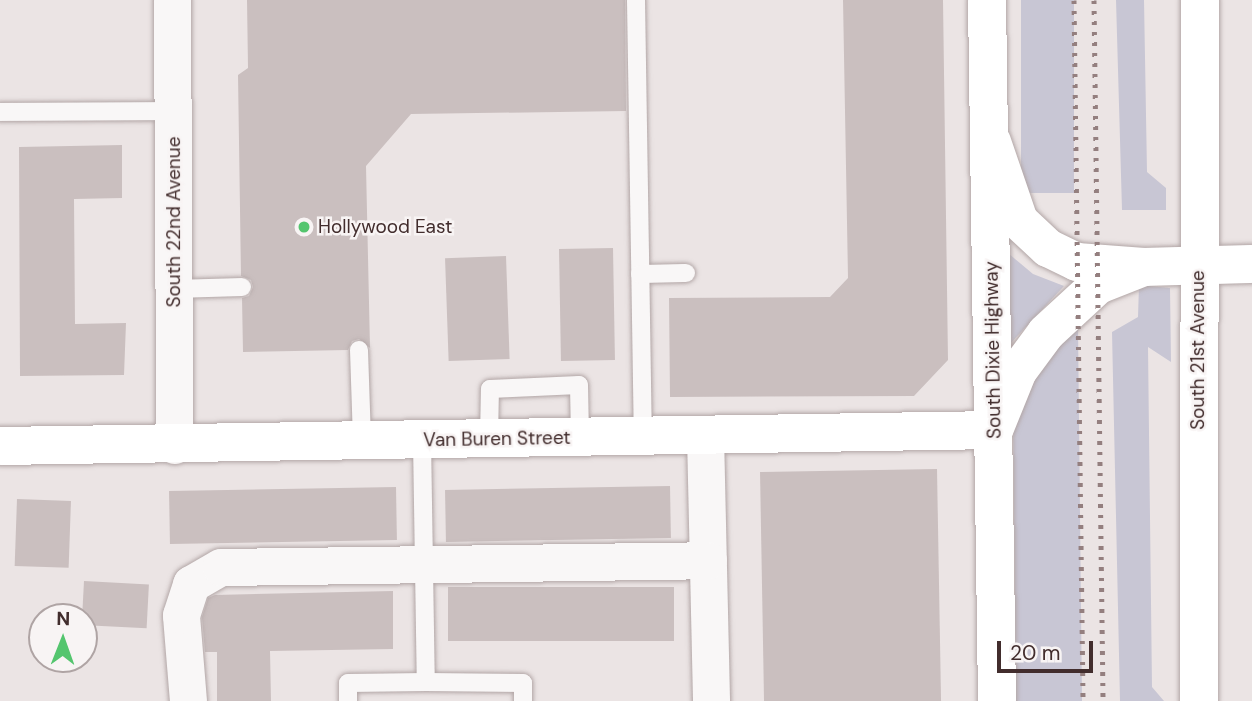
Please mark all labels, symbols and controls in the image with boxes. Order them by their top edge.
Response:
street label: South 22nd Avenue [163,137,185,307]
place label: Hollywood East [318,216,453,238]
marker: Hollywood East [296,219,312,235]
street label: South Dixie Highway [980,261,1006,439]
street label: South 21st Avenue [1187,270,1209,430]
street label: Van Buren Street [423,426,571,452]
north arrow [28,603,98,673]
text: N [56,606,70,631]
scale bar [1000,628,1096,672]
text: 20 m [1010,639,1061,667]

